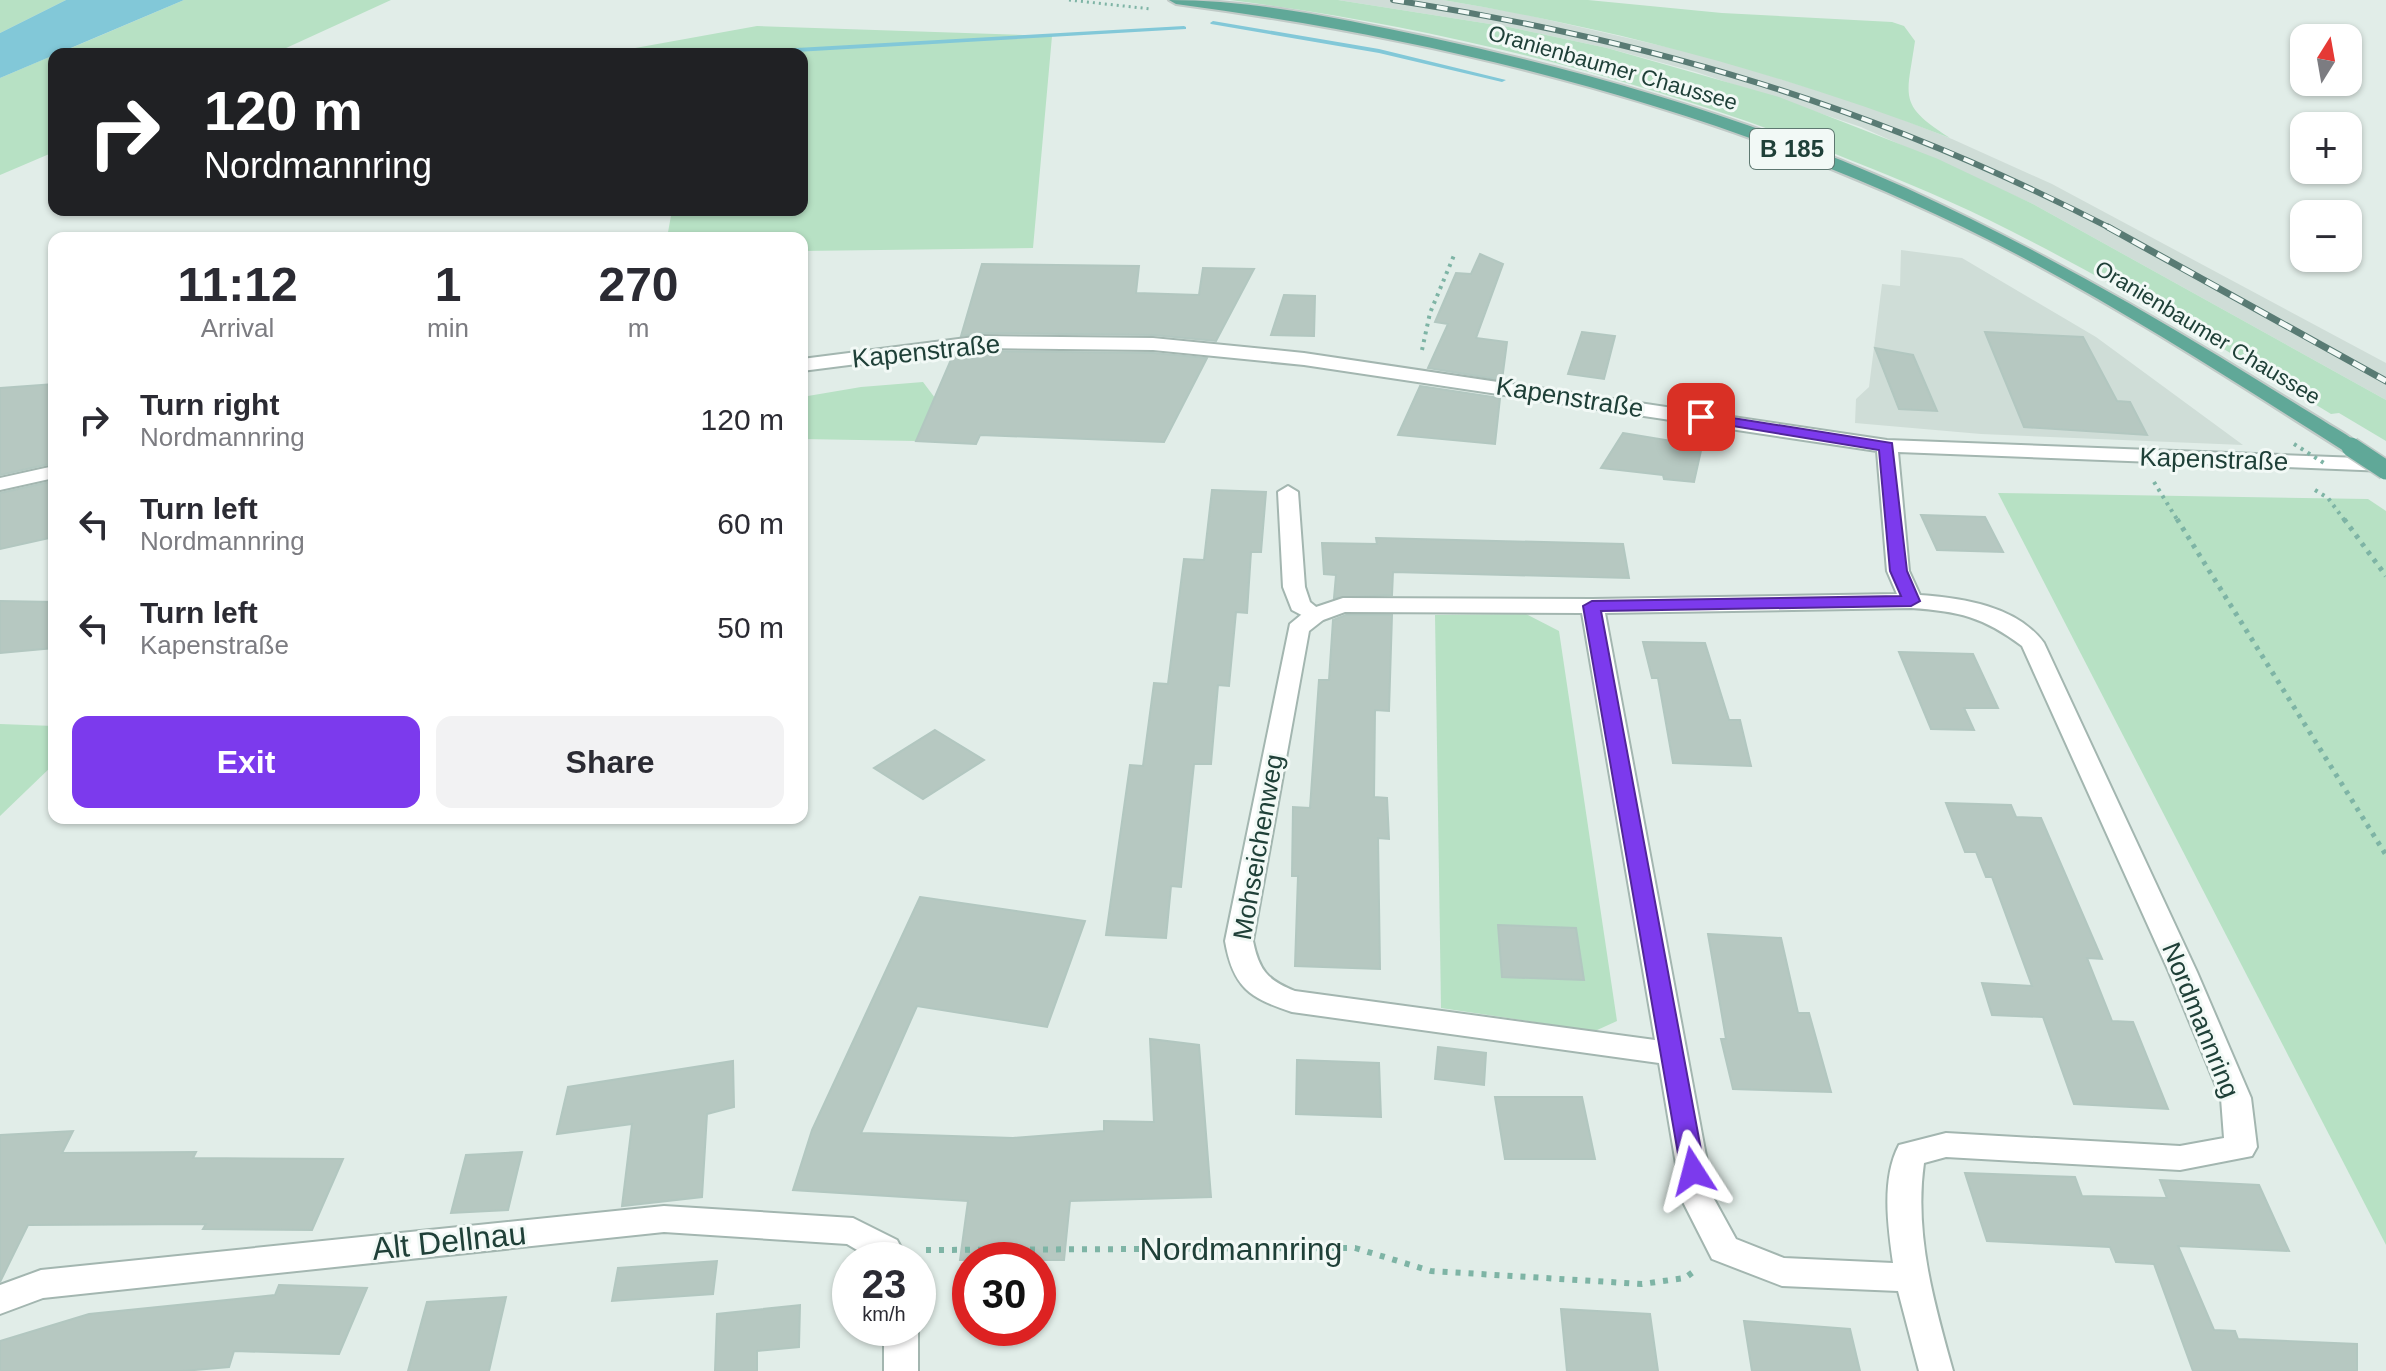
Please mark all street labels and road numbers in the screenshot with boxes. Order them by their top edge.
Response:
street label: Oranienbaumer Chaussee [1485,20,1740,115]
road number: B 185 [1750,129,1834,169]
street label: Oranienbaumer Chaussee [2091,255,2325,410]
street label: Kapenstraße [850,328,1002,374]
street label: Kapenstraße [1494,371,1646,423]
street label: Kapenstraße [2139,441,2289,477]
street label: Mohseichenweg [1227,752,1289,942]
street label: Nordmannring [2156,938,2246,1102]
street label: Alt Dellnau [370,1215,528,1267]
street label: Nordmannring [1140,1231,1342,1267]

